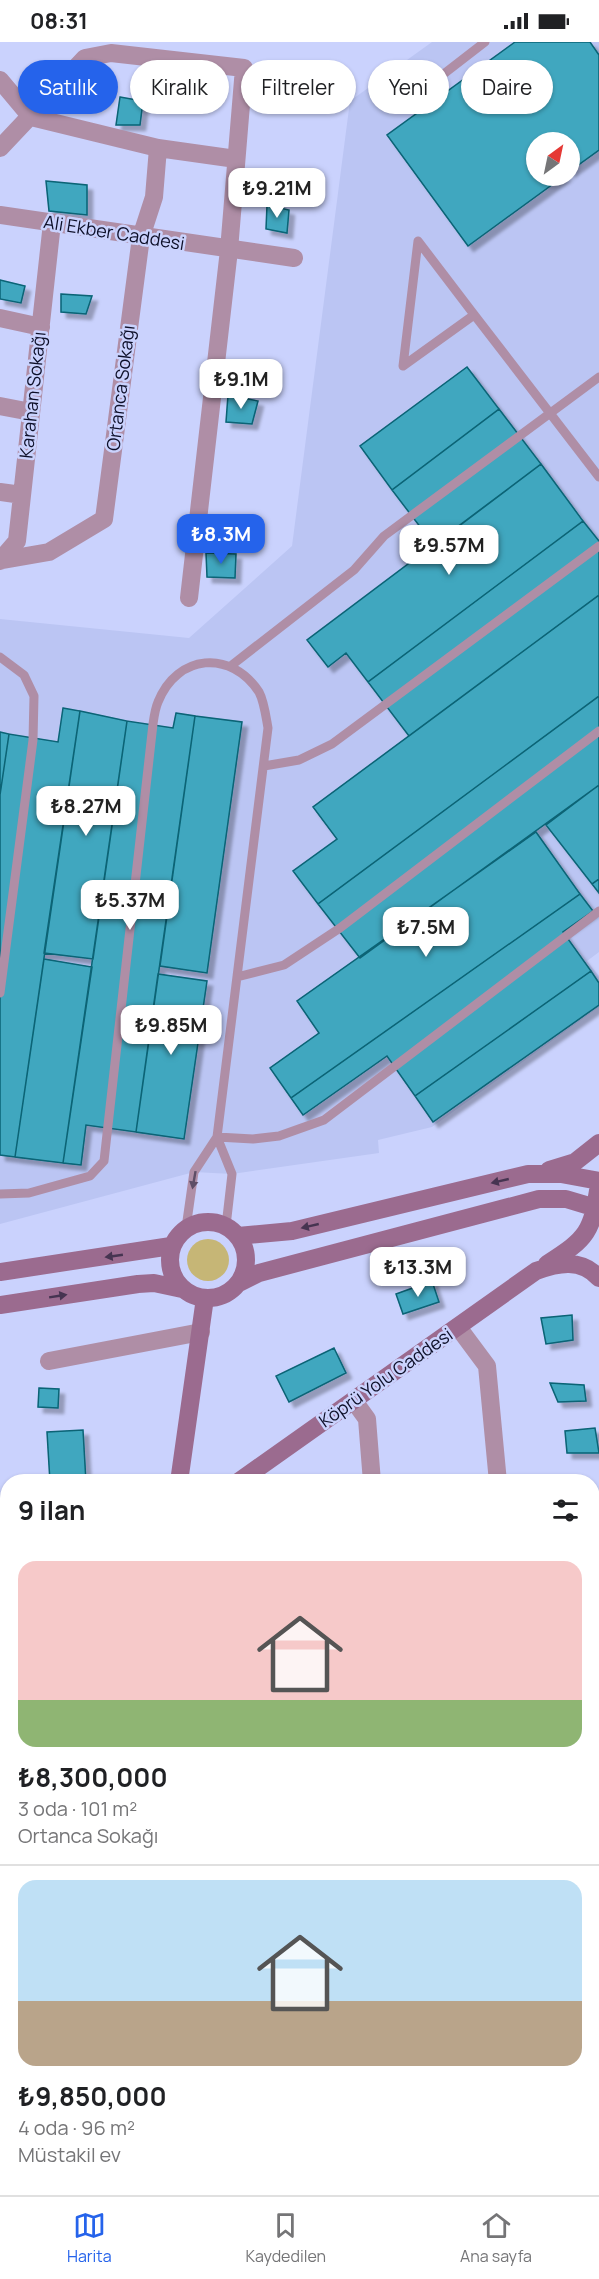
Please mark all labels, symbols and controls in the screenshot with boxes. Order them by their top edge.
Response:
text: 08:31 [30,6,88,36]
chip: Satılık [18,60,118,114]
chip: Kiralık [130,60,229,114]
chip: Filtreler [241,60,356,114]
chip: Yeni [368,60,449,114]
chip: Daire [461,60,553,114]
north arrow [526,132,580,186]
map controls [526,132,580,186]
pin: ₺9.21M [228,168,326,219]
text: ₺9.21M [242,174,312,201]
street label: Ali Ekber Caddesi [42,209,186,255]
street label: Ortanca Sokağı [100,324,140,452]
street label: Karahan Sokağı [13,330,51,459]
pin: ₺9.1M [199,359,283,410]
text: ₺9.1M [213,365,269,392]
pin: ₺8.3M [179,514,263,565]
text: ₺8.3M [191,520,251,547]
pin: ₺9.57M [400,525,498,576]
text: ₺9.57M [413,531,485,558]
pin: ₺8.27M [37,786,135,837]
text: ₺8.27M [50,792,122,819]
pin: ₺5.37M [81,880,179,931]
text: ₺5.37M [95,886,165,913]
pin: ₺7.5M [384,907,468,958]
text: ₺7.5M [397,913,455,940]
pin: ₺9.85M [122,1005,220,1056]
text: ₺9.85M [135,1011,207,1038]
one-way arrow [189,1171,198,1190]
one-way arrow [491,1177,509,1187]
one-way arrow [301,1222,319,1232]
pin: ₺13.3M [369,1247,467,1298]
one-way arrow [104,1251,123,1260]
text: ₺13.3M [384,1253,452,1280]
one-way arrow [48,1291,67,1300]
street label: Köprü Yolu Caddesi [314,1322,457,1432]
text: 9 ilan [18,1492,85,1528]
icon: filters [549,1494,582,1527]
icon: home [246,1600,354,1708]
text: ₺8,300,000 [18,1759,168,1795]
text: 3 oda · 101 m² [18,1795,137,1822]
text: Ortanca Sokağı [18,1822,158,1849]
icon: home [246,1919,354,2027]
text: ₺9,850,000 [18,2078,167,2114]
text: 4 oda · 96 m² [18,2114,135,2141]
text: Müstakil ev [18,2141,121,2168]
tab: Harita [67,2209,112,2267]
tab: Kaydedilen [246,2209,326,2267]
tab: Ana sayfa [460,2209,532,2267]

